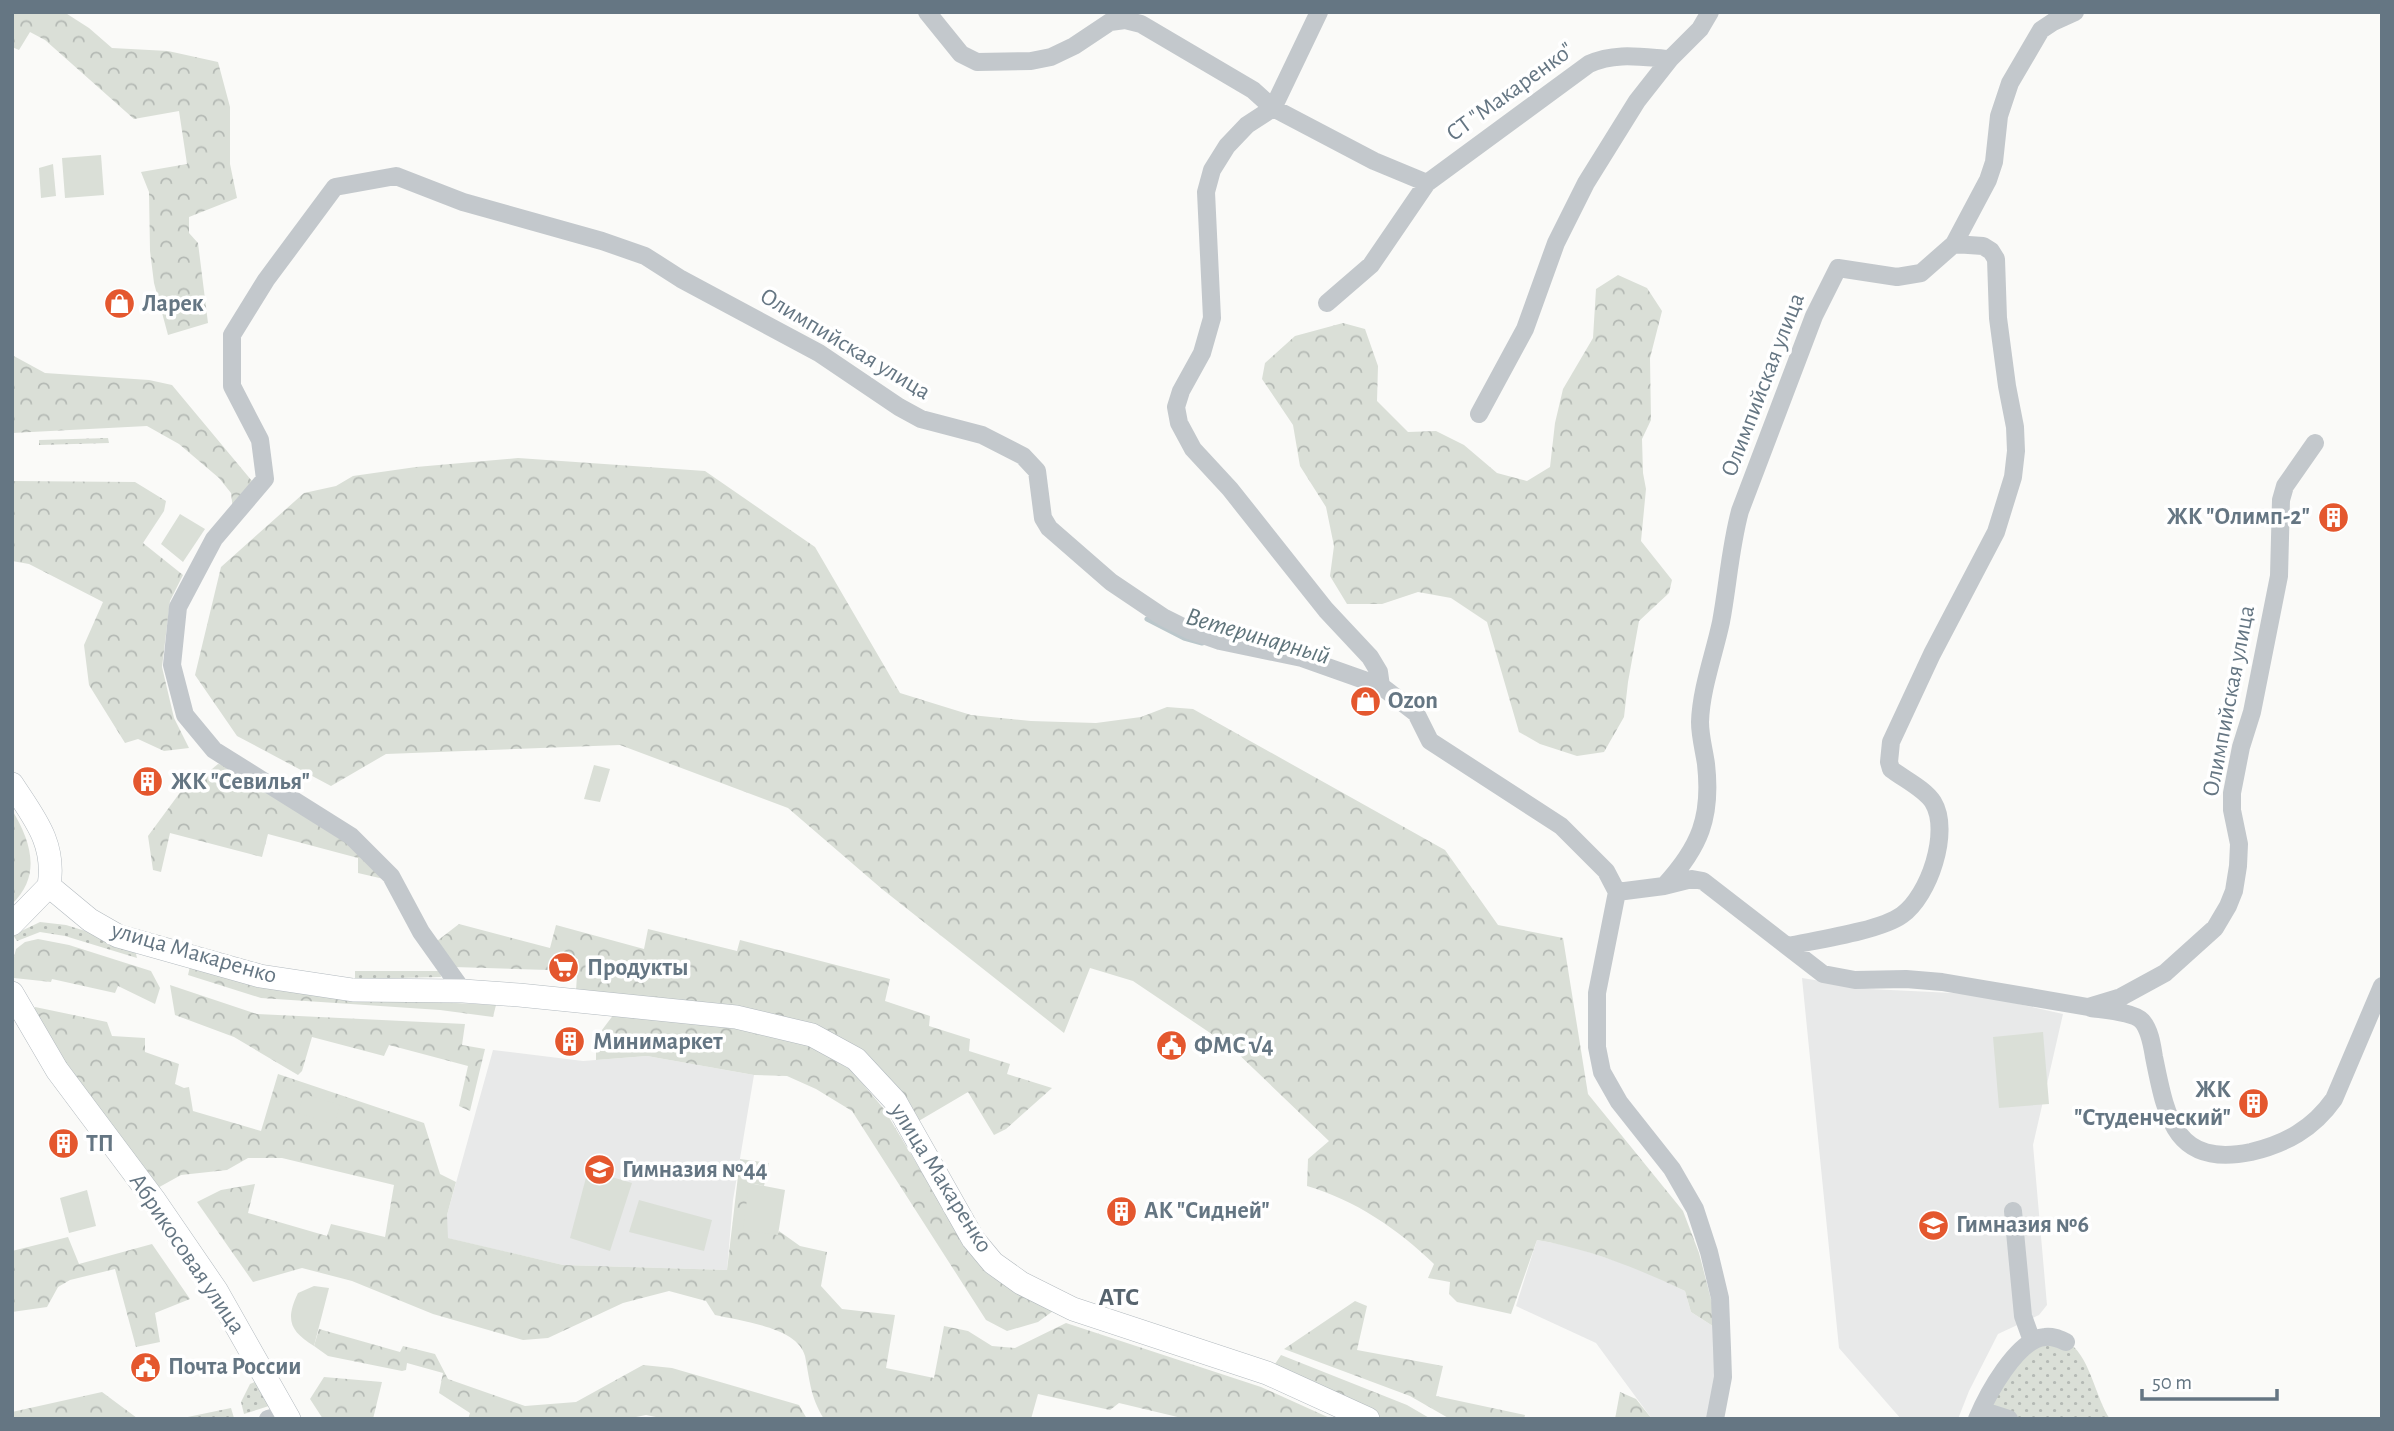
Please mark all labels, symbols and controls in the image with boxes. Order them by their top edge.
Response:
street label: СТ "Макаренко" [1442,38,1578,146]
street label: Олимпийская улица [756,284,934,404]
shop icon: Ларек [102,287,136,321]
street label: Олимпийская улица [1717,290,1809,480]
place label: Ларек [142,292,204,316]
building icon: ЖК "Олимп-2" [2316,500,2350,534]
place label: ЖК "Олимп-2" [2167,505,2310,529]
water label: Ветеринарный [1183,603,1333,669]
street label: Олимпийская улица [2199,603,2259,799]
shop icon: Ozon [1348,684,1382,718]
place label: Ozon [1388,689,1438,713]
building icon: ЖК "Севилья" [131,765,165,799]
place label: ЖК "Севилья" [171,770,310,794]
street label: улица Макаренко [108,918,279,988]
supermarket icon: Продукты [547,951,581,985]
place label: Продукты [587,956,688,980]
building icon: Минимаркет [553,1025,587,1059]
public building icon: ФМС √4 [1154,1029,1188,1063]
place label: Минимаркет [593,1030,723,1054]
place label: ФМС √4 [1194,1034,1274,1058]
place label: ЖК "Студенческий" [2074,1078,2231,1130]
building icon: ЖК "Студенческий" [2237,1087,2271,1121]
street label: улица Макаренко [885,1098,996,1257]
building icon: ТП [46,1127,80,1161]
place label: ТП [86,1132,114,1156]
school or university icon: Гимназия №44 [582,1153,616,1187]
place label: Гимназия №44 [622,1158,768,1182]
street label: Абрикосовая улица [125,1169,249,1339]
building icon: АК "Сидней" [1104,1194,1138,1228]
place label: АК "Сидней" [1144,1199,1270,1223]
school or university icon: Гимназия №6 [1916,1208,1950,1242]
place label: Гимназия №6 [1956,1213,2089,1237]
district label: АТС [1099,1284,1139,1310]
public building icon: Почта России [128,1350,162,1384]
place label: Почта России [168,1355,301,1379]
scale bar [2142,1358,2277,1402]
text: 50 m [2152,1372,2192,1393]

